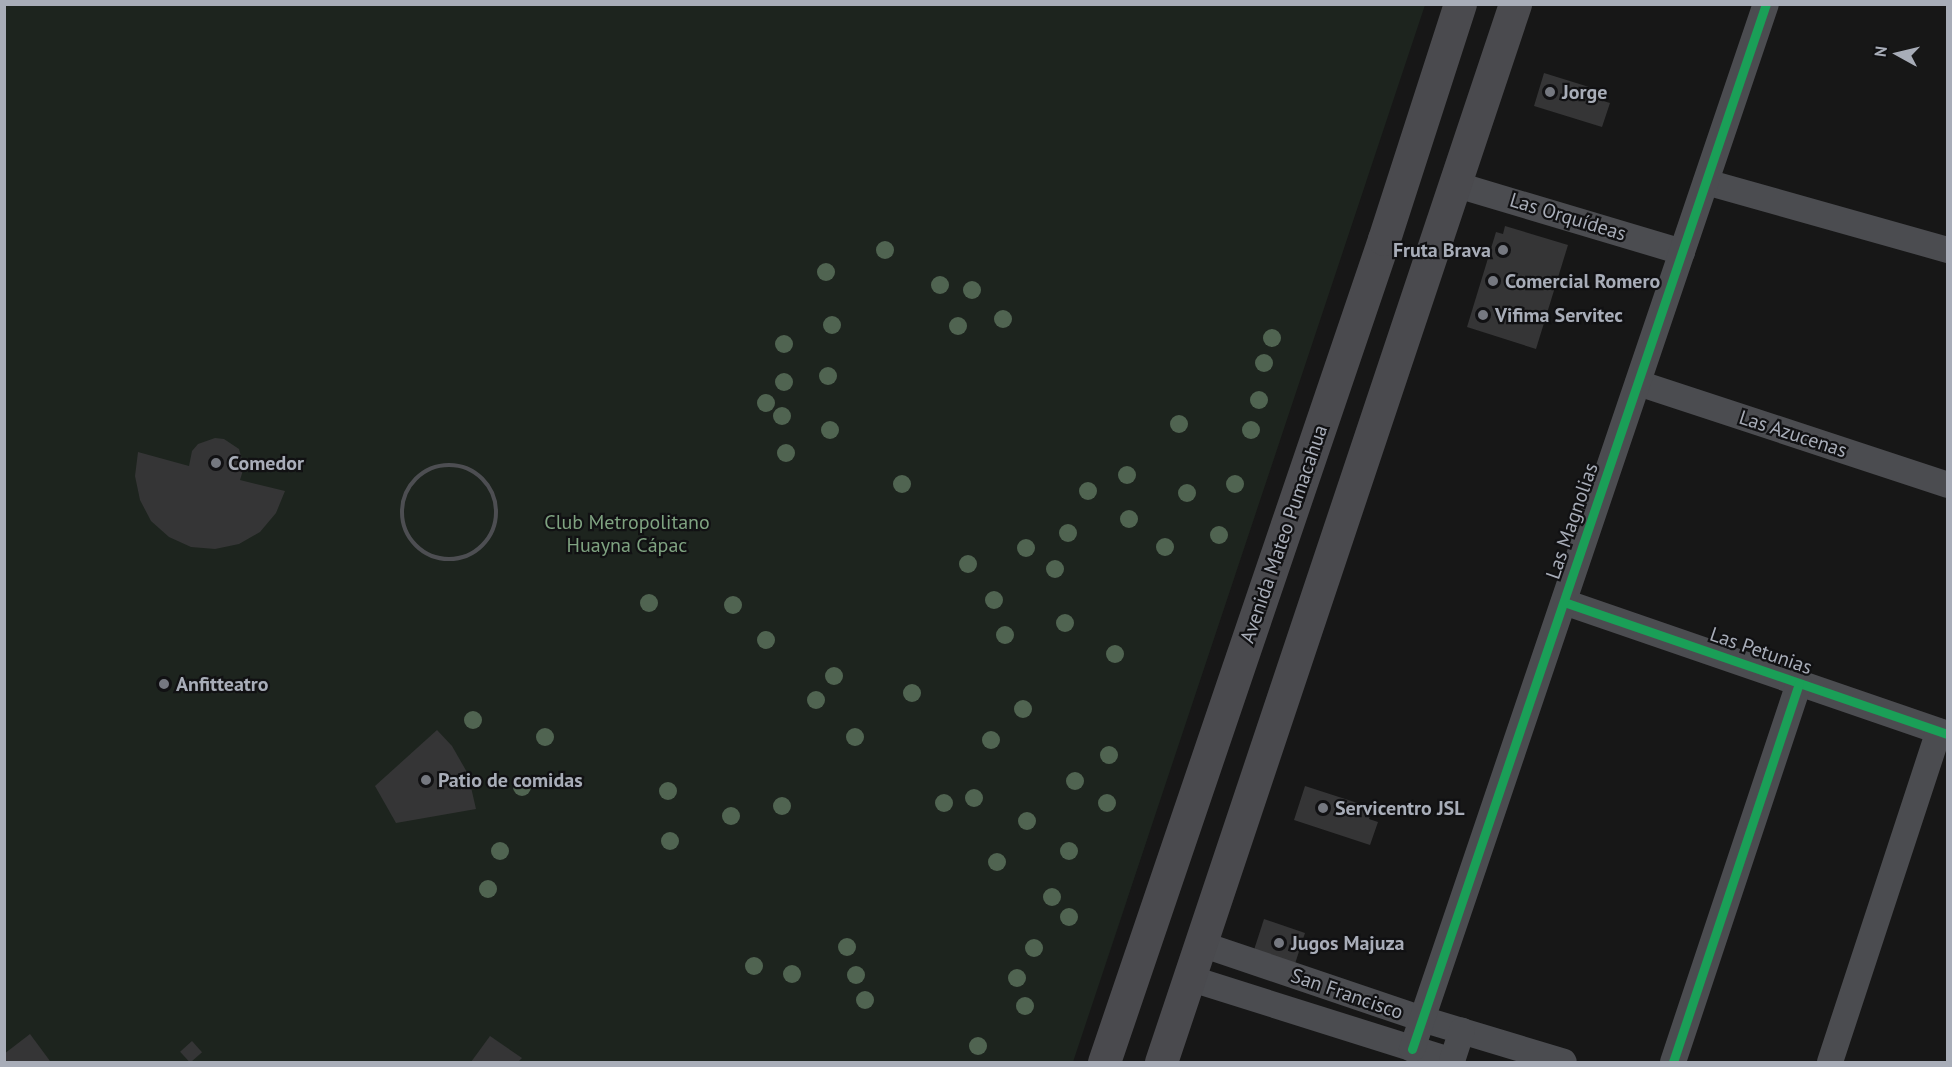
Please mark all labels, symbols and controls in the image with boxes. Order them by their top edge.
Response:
north arrow [1868,24,1928,84]
text: N [1870,45,1891,58]
place label: Jorge [1562,80,1607,104]
marker: Jorge [1543,85,1557,99]
street label: Las Orquídeas [1507,188,1629,246]
place label: Fruta Brava [1393,238,1491,262]
marker: Fruta Brava [1496,243,1510,257]
place label: Comercial Romero [1505,269,1660,293]
marker: Comercial Romero [1486,274,1500,288]
place label: Vifima Servitec [1495,303,1623,327]
marker: Vifima Servitec [1476,308,1490,322]
street label: Las Azucenas [1736,405,1850,463]
street label: Avenida Mateo Pumacahua [1235,422,1333,646]
place label: Comedor [228,451,304,475]
marker: Comedor [209,456,223,470]
street label: Las Magnolias [1541,460,1603,582]
park label: Club Metropolitano Huayna Cápac [544,510,710,557]
street label: Las Petunias [1707,622,1815,680]
place label: Anfitteatro [176,672,269,696]
marker: Anfitteatro [157,677,171,691]
place label: Patio de comidas [438,768,583,792]
marker: Patio de comidas [419,773,433,787]
place label: Servicentro JSL [1335,796,1464,820]
marker: Servicentro JSL [1316,801,1330,815]
place label: Jugos Majuza [1291,931,1405,955]
marker: Jugos Majuza [1272,936,1286,950]
street label: San Francisco [1288,964,1406,1024]

